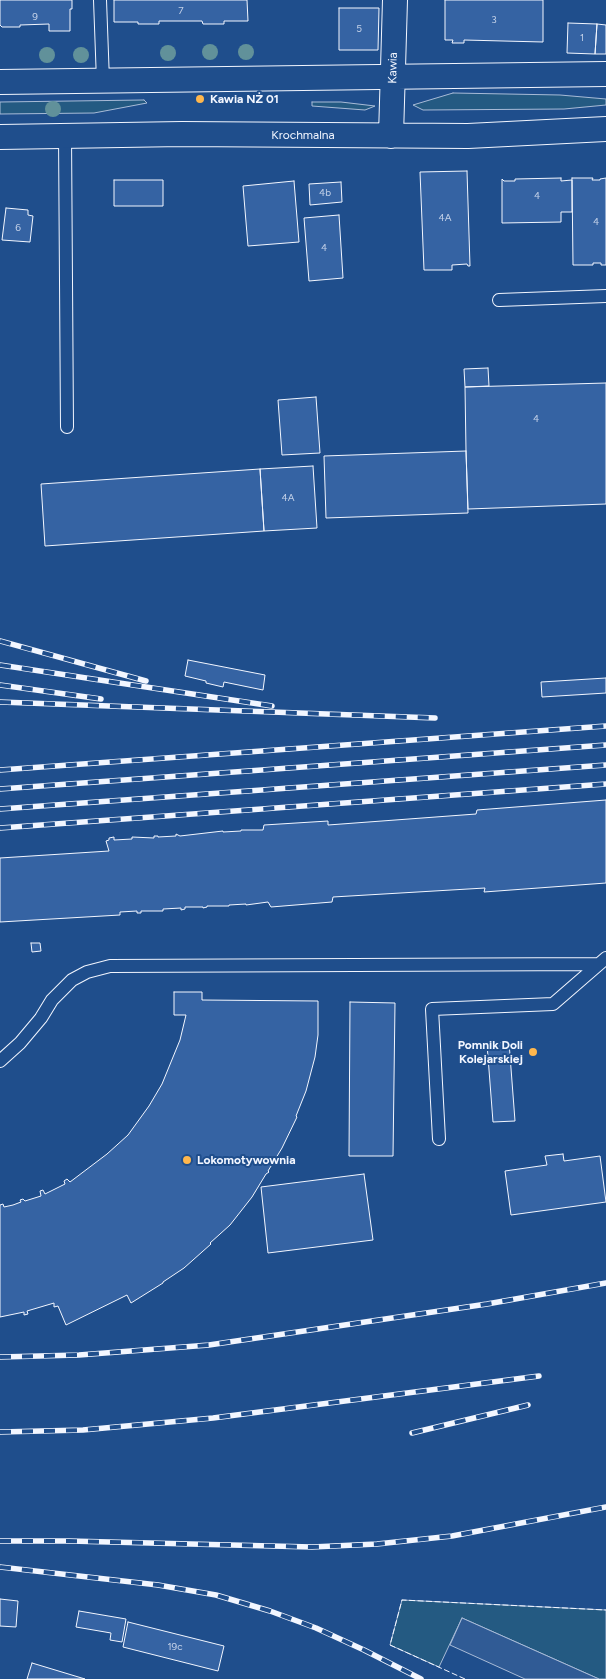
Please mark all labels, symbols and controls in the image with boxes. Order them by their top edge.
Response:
house number: 7 [178,5,184,17]
house number: 9 [32,11,38,23]
house number: 3 [491,14,497,26]
house number: 5 [356,23,362,35]
house number: 1 [580,32,584,44]
street label: Kawia [386,52,400,84]
place label: Kawia NŻ 01 [210,92,279,106]
marker: Kawia NŻ 01 [194,93,206,105]
street label: Krochmalna [271,128,335,142]
house number: 4b [319,187,331,199]
house number: 4 [534,190,540,202]
house number: 4A [439,212,451,224]
house number: 4 [593,216,599,228]
house number: 6 [15,222,21,234]
house number: 4 [321,242,327,254]
house number: 4 [533,413,539,425]
house number: 4A [282,492,294,504]
place label: Pomnik Doli Kolejarskiej [458,1038,523,1066]
marker: Pomnik Doli Kolejarskiej [527,1046,539,1058]
place label: Lokomotywownia [197,1153,296,1167]
marker: Lokomotywownia [181,1154,193,1166]
house number: 19c [167,1641,183,1653]

